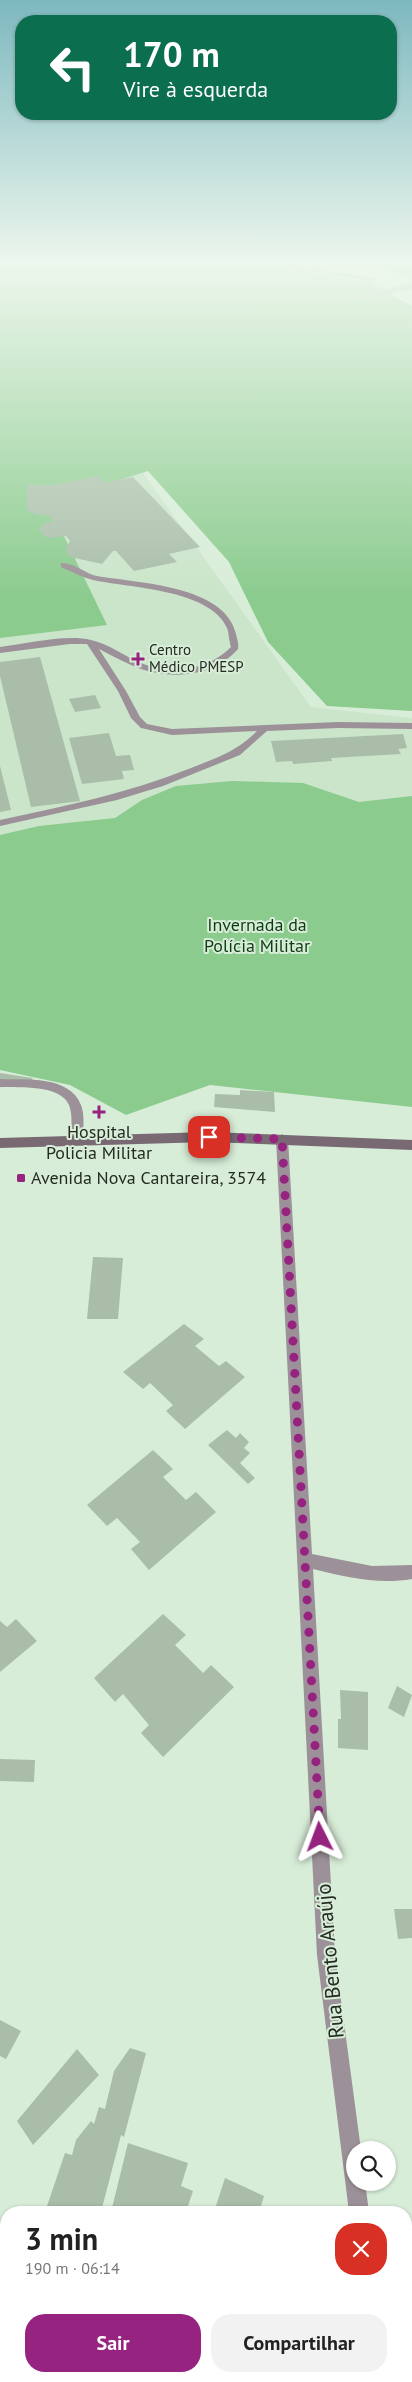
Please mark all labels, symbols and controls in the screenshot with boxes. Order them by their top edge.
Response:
text: 170 m [123,31,220,77]
icon: left [40,35,105,100]
text: Vire à esquerda [123,75,268,103]
place label: Centro Médico PMESP [149,640,244,676]
marker: Centro Médico PMESP [131,652,145,666]
park label: Invernada da Polícia Militar [204,913,310,957]
marker: Hospital Policia Militar [92,1105,106,1119]
pin [188,1116,230,1158]
place label: Hospital Policia Militar [46,1120,152,1164]
icon: arrive [195,1123,223,1151]
place label: Avenida Nova Cantareira, 3574 [31,1166,266,1189]
marker: Avenida Nova Cantareira, 3574 [15,1172,27,1184]
position arrow [293,1810,345,1862]
street label: Rua Bento Araújo [309,1883,350,2040]
map controls [346,2141,396,2191]
button: search [346,2141,396,2191]
text: 3 min [25,2219,98,2258]
button: close [335,2223,387,2275]
text: 190 m · 06:14 [25,2258,120,2278]
button: Sair [25,2314,201,2372]
button: Compartilhar [211,2314,387,2372]

